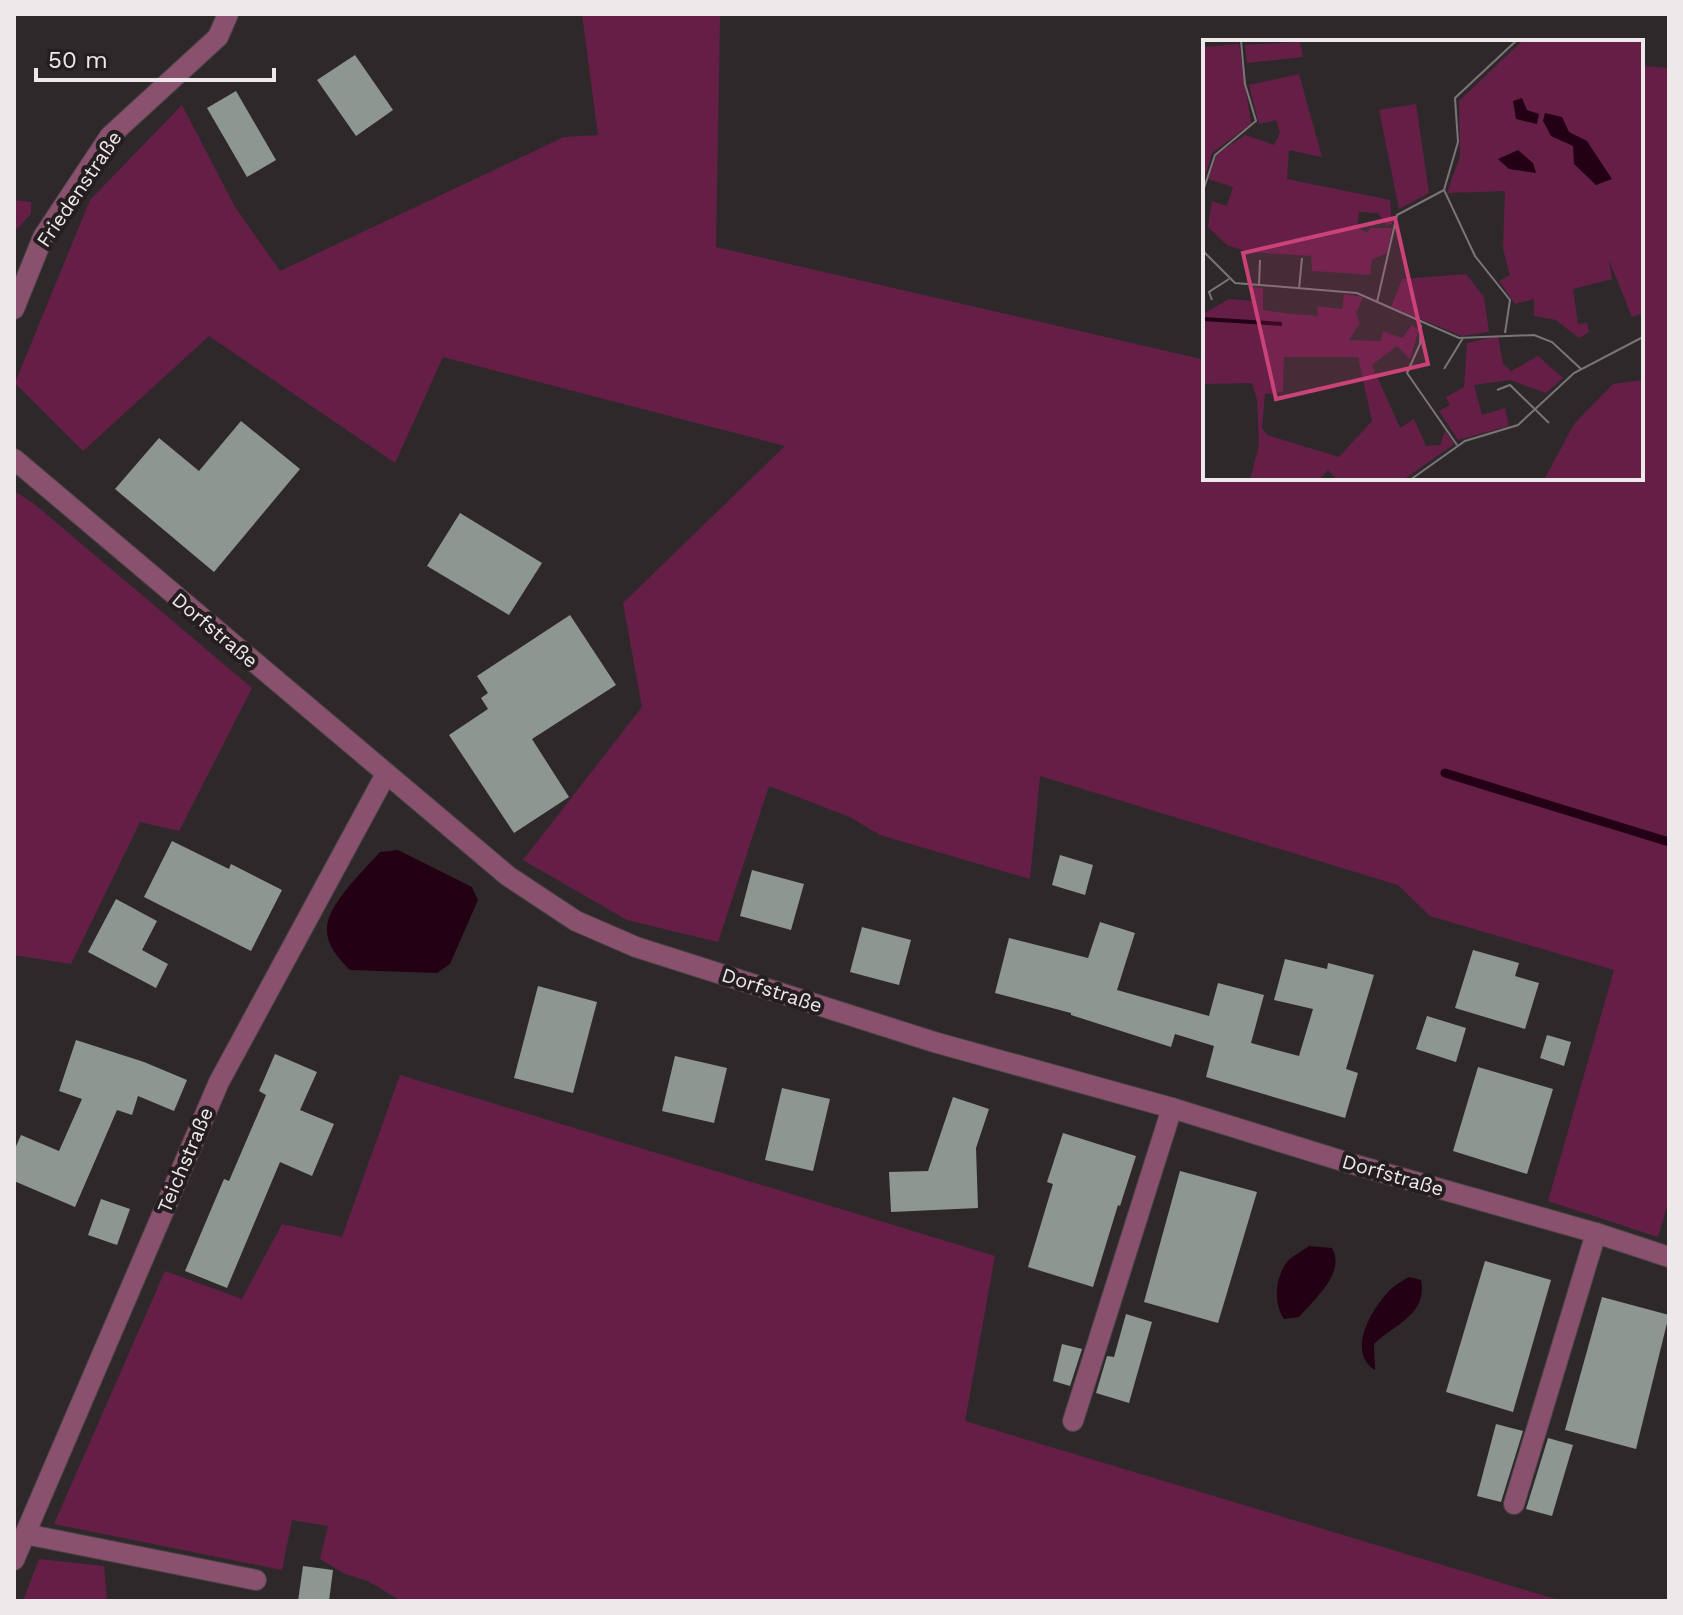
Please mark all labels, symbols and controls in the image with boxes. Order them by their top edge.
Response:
scale bar [36,32,274,82]
inset map [1203,40,1643,480]
text: 50 m [48,46,108,74]
street label: Friedenstraße [31,126,127,252]
street label: Dorfstraße [167,587,263,673]
street label: Dorfstraße [719,962,825,1018]
street label: Teichstraße [152,1104,218,1216]
street label: Dorfstraße [1339,1149,1447,1201]

